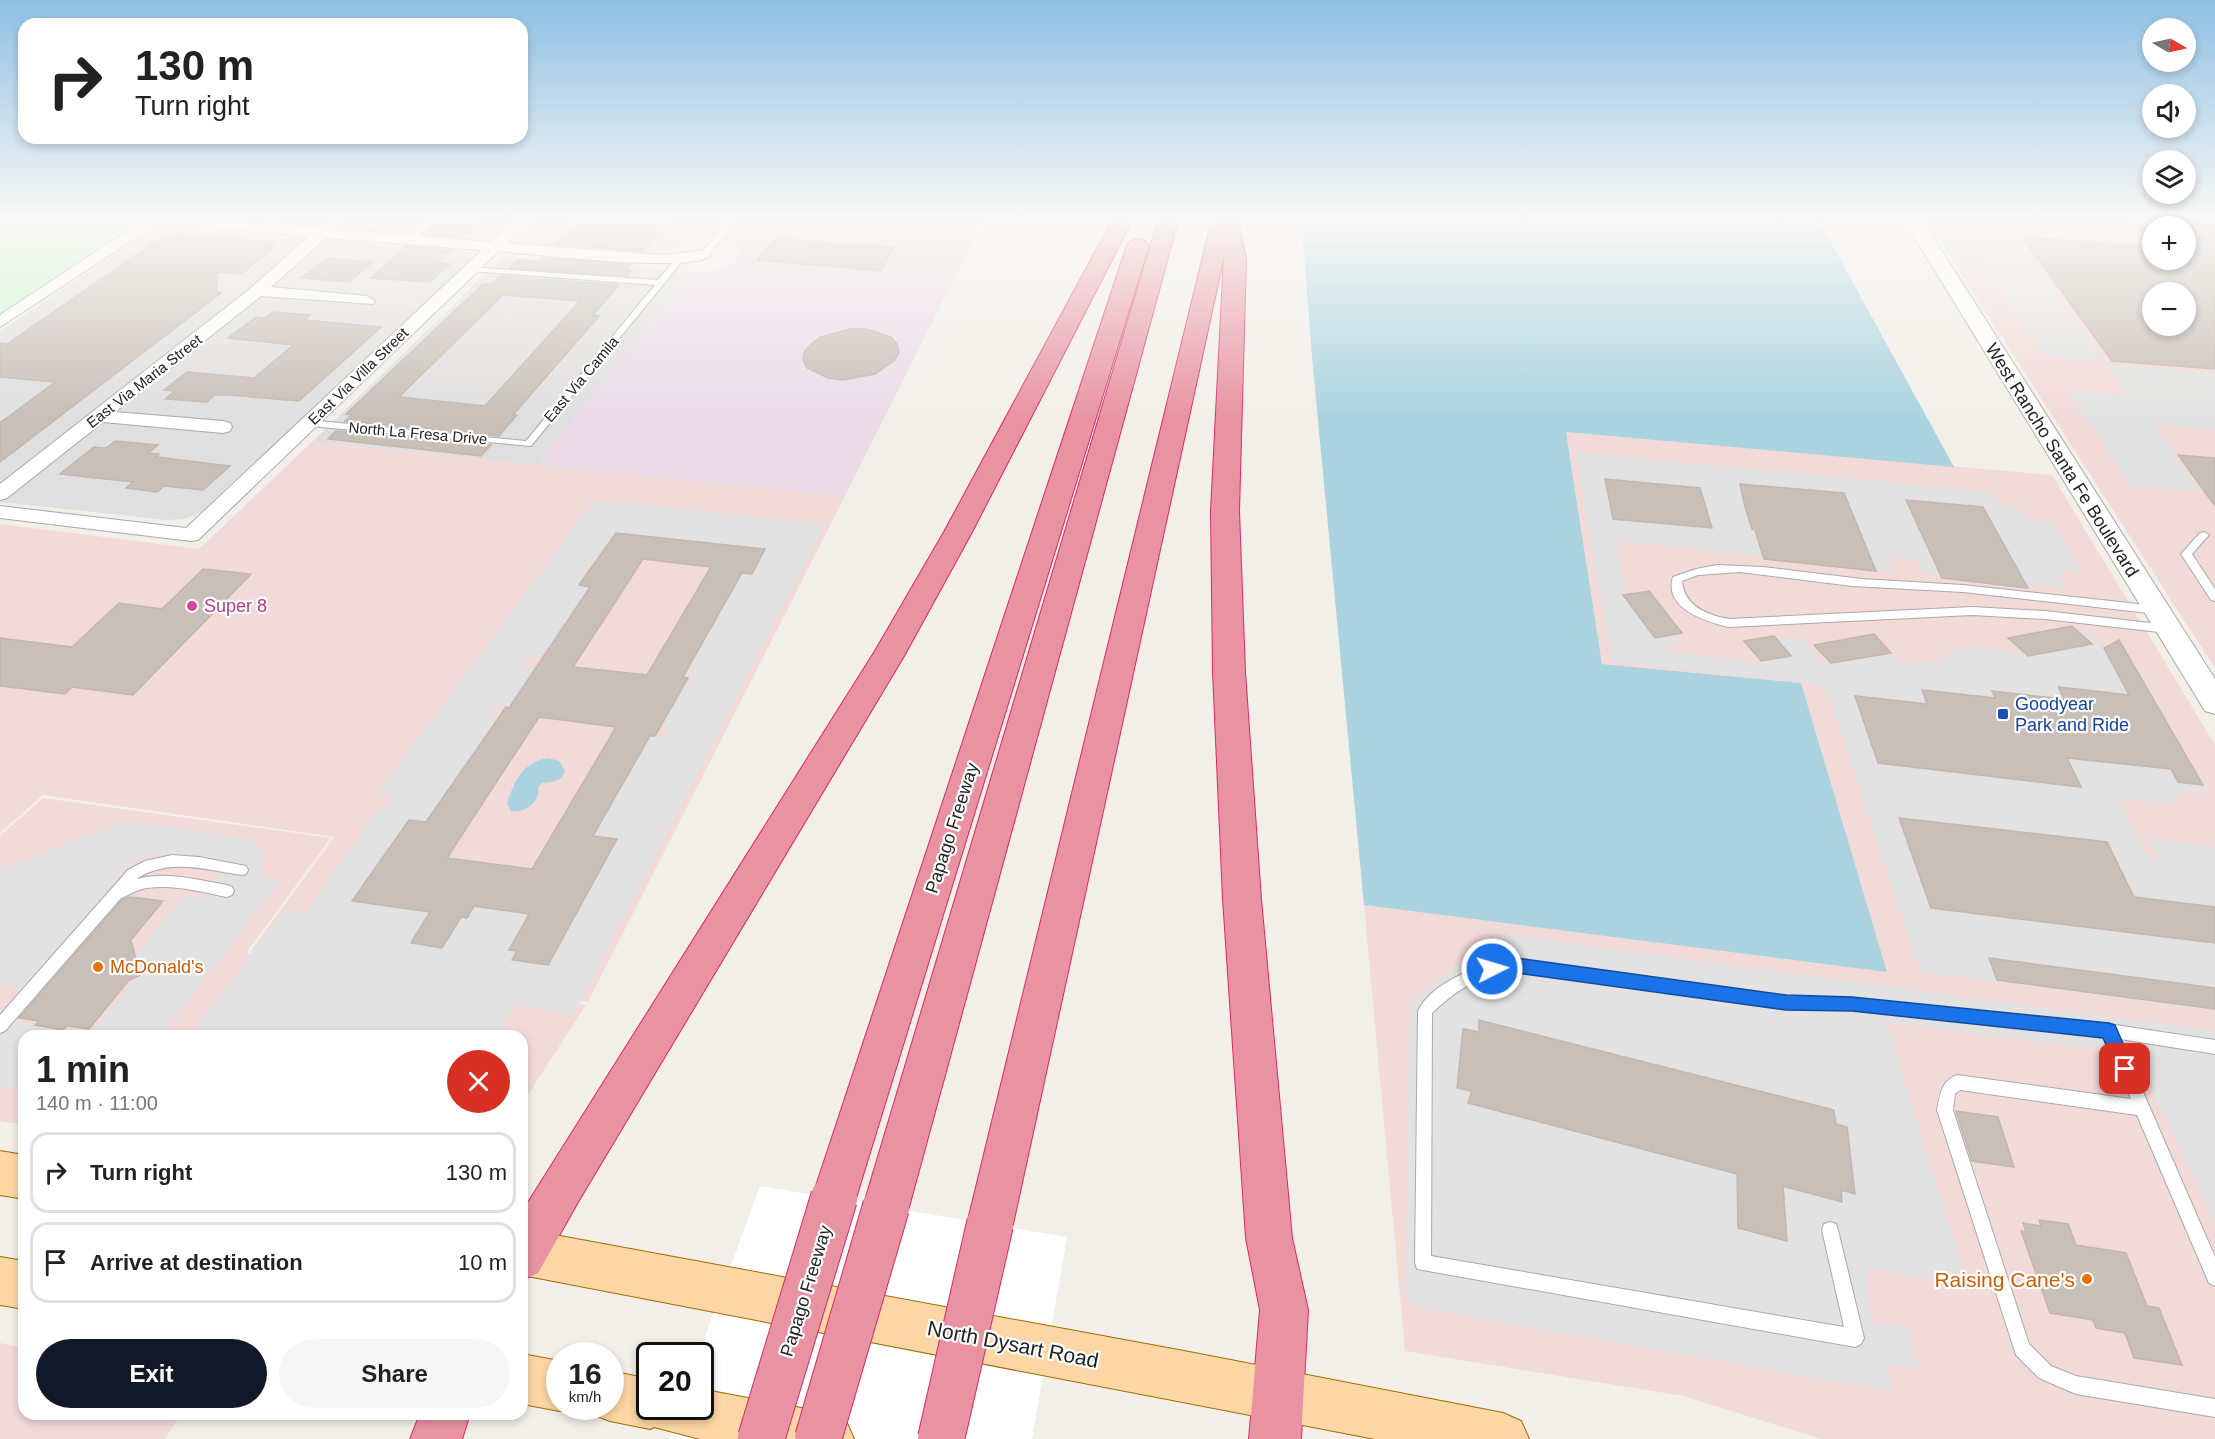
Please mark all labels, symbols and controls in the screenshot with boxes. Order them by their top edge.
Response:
north arrow [2142,18,2196,72]
map controls [2142,18,2196,336]
icon: right [36,42,114,120]
text: 130 m [135,42,254,89]
button: sound [2142,84,2196,138]
text: Turn right [135,91,250,121]
button: layers [2142,150,2196,204]
button: + [2142,216,2196,270]
button: − [2142,282,2196,336]
street label: East Via Villa Street [305,323,412,428]
street label: East Via Maria Street [83,330,206,431]
street label: East Via Camila [540,332,622,425]
street label: West Rancho Santa Fe Boulevard [1981,339,2143,581]
street label: North La Fresa Drive [348,418,488,448]
place label: Super 8 [204,596,267,616]
marker: Super 8 [185,599,199,613]
place label: Goodyear Park and Ride [2015,694,2129,735]
marker: Goodyear Park and Ride [1996,707,2010,721]
street label: Papago Freeway [921,760,983,896]
position arrow [1460,937,1524,1001]
place label: McDonald's [110,957,203,977]
marker: McDonald's [91,960,105,974]
pin [2099,1043,2150,1094]
text: 1 min [36,1049,130,1090]
button: close [447,1050,510,1113]
icon: arrive [2108,1052,2141,1085]
text: 140 m · 11:00 [36,1092,158,1114]
icon: right [39,1156,72,1189]
text: Turn right [90,1160,192,1185]
text: 130 m [446,1160,507,1185]
street label: Papago Freeway [777,1223,835,1359]
icon: arrive [39,1246,72,1279]
text: Arrive at destination [90,1250,303,1275]
text: 10 m [458,1250,507,1275]
place label: Raising Cane's [1934,1268,2075,1291]
marker: Raising Cane's [2080,1272,2094,1286]
street label: North Dysart Road [925,1316,1101,1372]
button: Exit [36,1339,267,1408]
button: Share [279,1339,510,1408]
speed limit sign: 20 [636,1342,714,1420]
text: 16 [568,1357,602,1390]
text: km/h [569,1388,601,1405]

